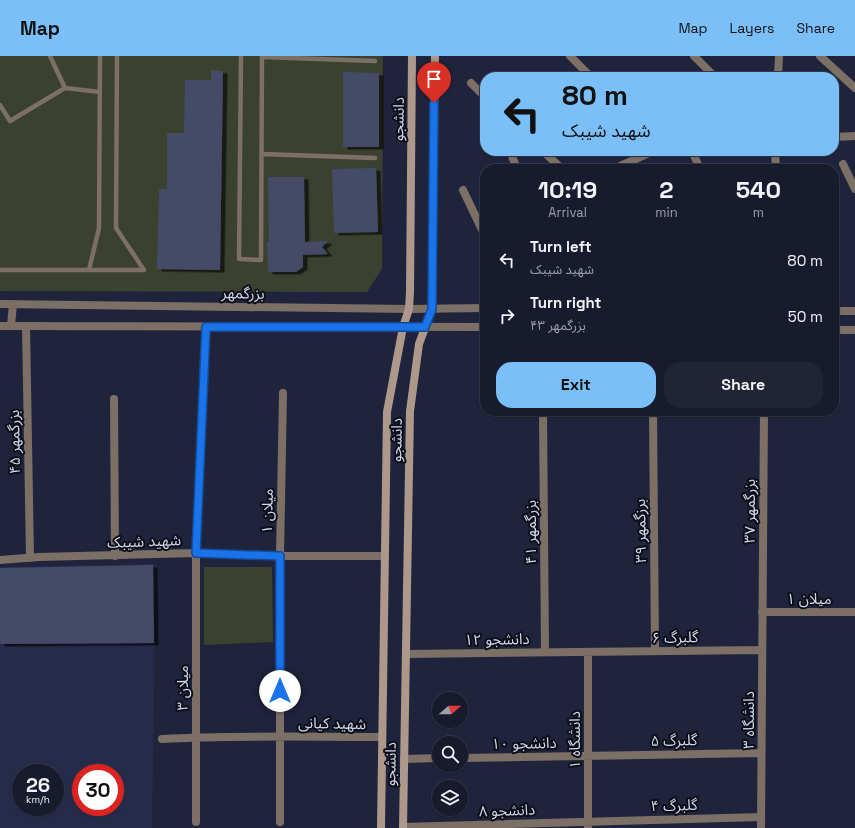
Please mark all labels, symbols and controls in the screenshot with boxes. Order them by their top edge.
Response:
text: Map [20,16,60,41]
text: Map [678,19,708,37]
text: Layers [730,19,774,37]
text: Share [796,19,835,37]
pin [417,62,451,103]
icon: arrive [423,68,445,90]
text: 80 m [562,77,628,113]
icon: left [496,88,548,140]
street label: دانشجو [388,97,408,141]
text: شهید شیبک [562,119,651,142]
text: 10:19 [538,174,597,205]
text: 2 [659,174,674,205]
text: 540 [736,174,781,205]
text: Arrival [548,204,587,221]
text: min [655,204,678,221]
text: m [753,204,764,221]
text: Turn left [530,237,592,256]
icon: left [496,249,518,271]
text: 80 m [787,251,823,270]
text: شهید شیبک [530,261,594,278]
street label: بزرگمهر [220,283,265,303]
text: Turn right [530,293,601,312]
icon: right [496,305,518,327]
text: 50 m [788,307,823,326]
text: بزرگمهر ۴۳ [530,317,586,334]
button: Exit [496,362,656,408]
button: Share [664,362,823,408]
street label: بزرگمهر ۴۵ [4,410,24,474]
street label: دانشجو [386,418,406,462]
street label: بزرگمهر ۳۷ [740,479,759,543]
street label: میلان ۱ [257,488,277,534]
street label: برزگمهر ۳۹ [630,499,650,563]
street label: بزرگمهر ۴۱ [521,500,540,564]
street label: شهید شیبک [107,530,182,552]
street label: میلان ۱ [786,589,832,608]
street label: گلبرگ ۶ [651,627,699,647]
street label: دانشجو ۱۲ [464,629,530,649]
street label: میلان ۳ [173,665,192,711]
position arrow [259,670,301,712]
street label: دانشگاه ۳ [739,691,758,749]
north arrow [432,692,468,728]
map controls [432,692,468,816]
street label: دانشگاه ۱ [565,711,584,769]
street label: شهید کیانی [298,713,366,733]
street label: گلبرگ ۵ [650,730,698,750]
street label: دانشجو ۱۰ [491,733,557,753]
button: search [432,736,468,772]
street label: دانشجو [380,742,400,786]
speed limit sign: 30 [72,764,124,816]
text: 26 [26,772,50,798]
button: layers [432,780,468,816]
text: km/h [26,793,50,806]
street label: گلبرگ ۴ [650,795,699,815]
street label: دانشجو ۸ [478,800,536,820]

